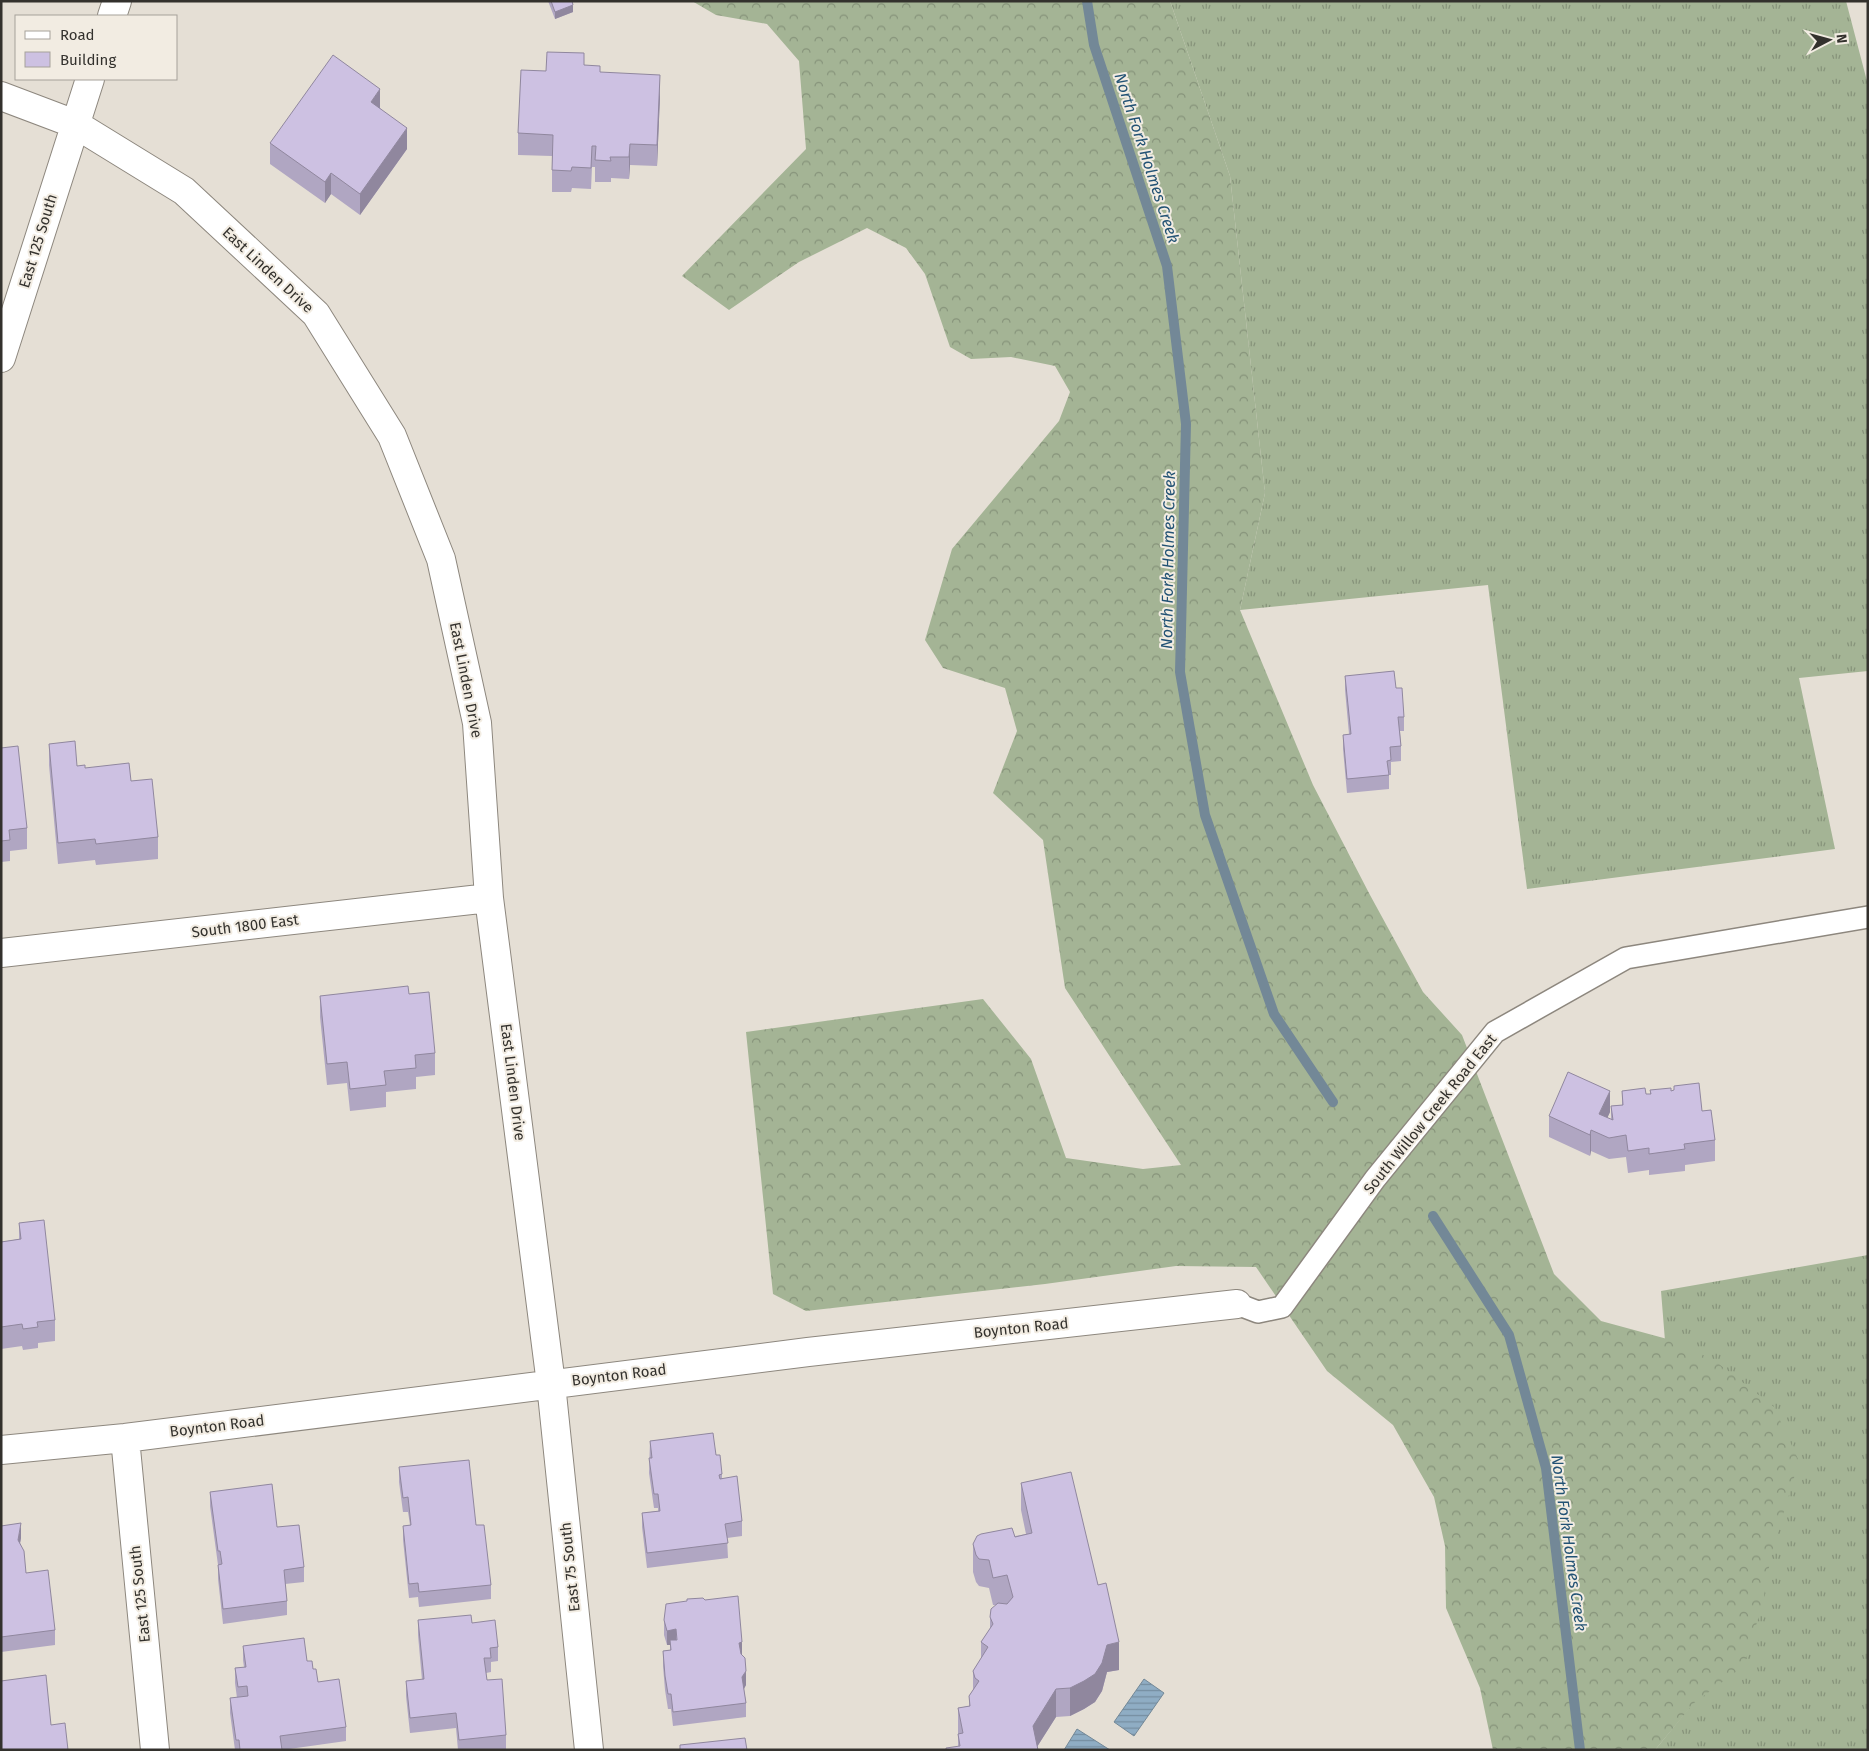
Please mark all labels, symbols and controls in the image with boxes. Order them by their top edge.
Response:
legend [15,15,178,80]
north arrow [1804,15,1854,65]
text: Road [60,26,95,44]
text: N [1832,33,1850,44]
text: Building [60,51,116,69]
water label: North Fork Holmes Creek [1110,70,1184,246]
street label: East 125 South [15,192,61,290]
street label: East Linden Drive [219,223,317,317]
water label: North Fork Holmes Creek [1157,471,1179,649]
street label: East Linden Drive [446,620,486,740]
street label: South 1800 East [190,910,300,941]
street label: East Linden Drive [497,1022,529,1142]
street label: South Willow Creek Road East [1360,1030,1501,1198]
street label: Boynton Road [973,1314,1069,1342]
street label: Boynton Road [571,1360,667,1390]
street label: Boynton Road [169,1411,265,1441]
water label: North Fork Holmes Creek [1547,1453,1591,1633]
street label: East 75 South [556,1521,584,1613]
street label: East 125 South [126,1545,154,1643]

